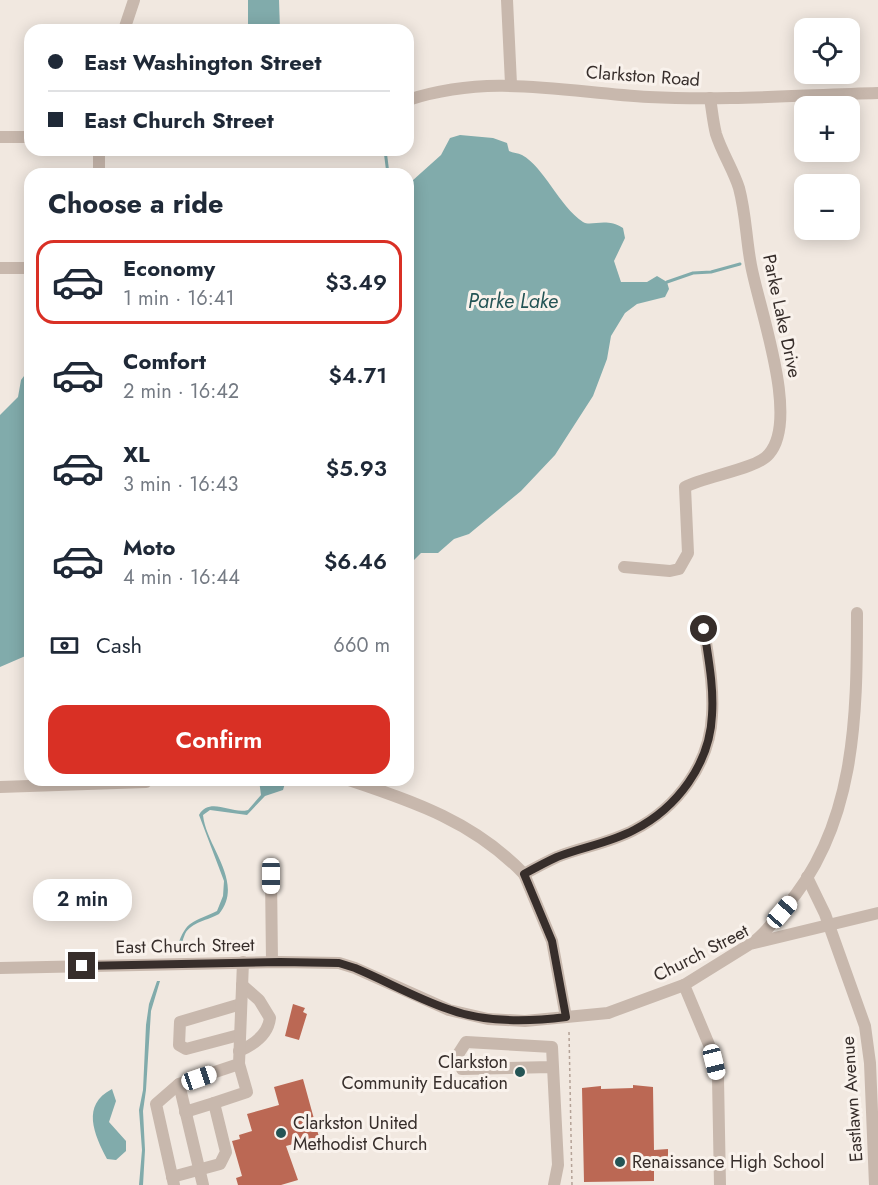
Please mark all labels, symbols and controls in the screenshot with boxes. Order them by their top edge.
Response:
map controls [794,18,860,240]
button: locate [794,18,860,84]
text: East Washington Street [84,46,321,78]
street label: Clarkston Road [585,59,701,93]
button: + [794,96,860,162]
text: East Church Street [84,104,274,136]
button: − [794,174,860,240]
text: Choose a ride [48,184,223,223]
text: Economy [123,252,215,284]
street label: Parke Lake Drive [756,252,808,380]
icon: car [51,255,105,309]
text: $3.49 [325,266,387,298]
text: 1 min · 16:41 [123,284,234,313]
water label: Parke Lake [468,287,558,316]
text: Comfort [123,345,206,377]
icon: car [51,348,105,402]
text: $4.71 [329,359,387,391]
text: 2 min · 16:42 [123,377,239,406]
text: XL [123,438,150,470]
icon: car [51,441,105,495]
text: $5.93 [326,452,387,484]
text: 3 min · 16:43 [123,470,238,499]
text: Moto [123,531,176,563]
icon: car [51,534,105,588]
text: $6.46 [324,545,387,577]
text: 4 min · 16:44 [123,563,240,592]
route start [690,615,717,642]
icon: cash [48,629,81,662]
text: Cash [96,629,142,661]
text: 660 m [333,631,390,660]
button: Confirm [48,705,390,774]
car [262,858,280,894]
callout: 2 min [32,879,132,921]
text: 2 min [57,885,108,914]
car [763,893,801,931]
street label: Church Street [649,918,754,988]
street label: East Church Street [115,932,255,960]
route end [68,952,95,979]
street label: Eastlawn Avenue [835,1035,869,1163]
car [701,1042,727,1082]
place label: Clarkston Community Education [341,1049,508,1096]
car [179,1064,219,1092]
marker: Clarkston Community Education [513,1065,527,1079]
place label: Clarkston United Methodist Church [293,1110,428,1157]
marker: Clarkston United Methodist Church [274,1126,288,1140]
place label: Renaissance High School [632,1149,824,1175]
marker: Renaissance High School [613,1155,627,1169]

